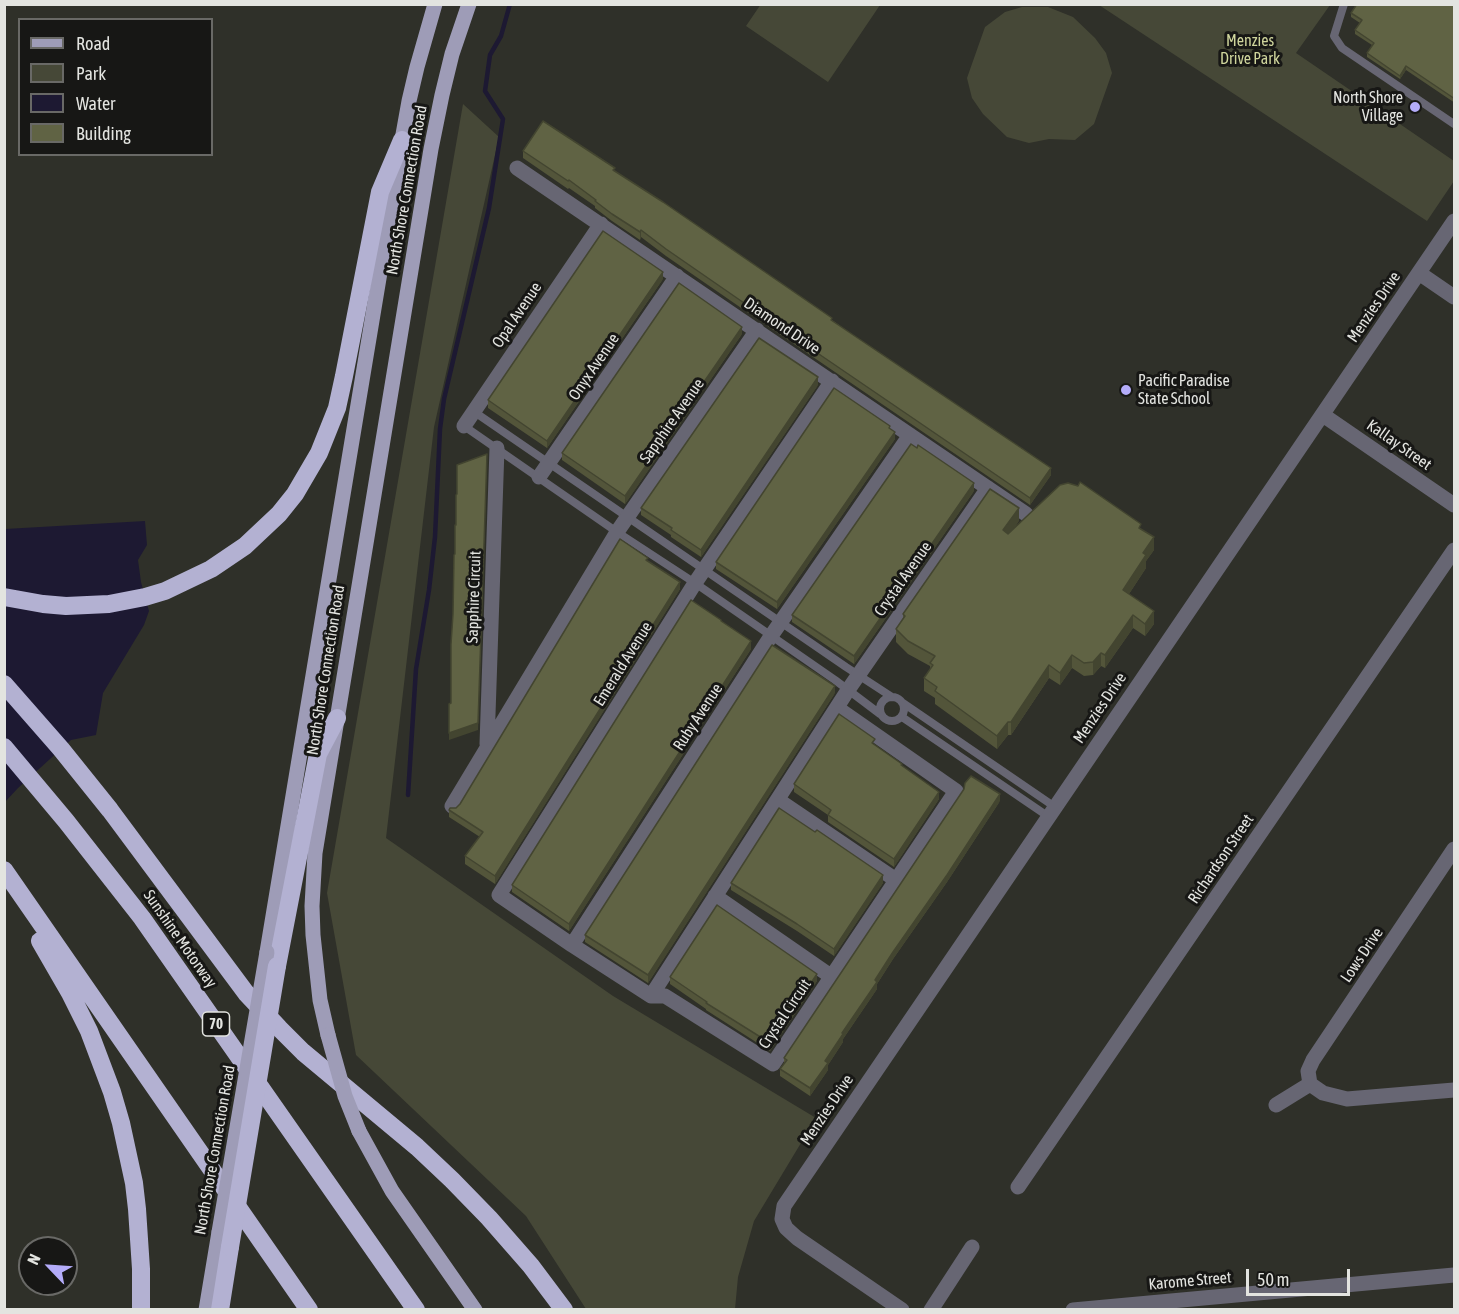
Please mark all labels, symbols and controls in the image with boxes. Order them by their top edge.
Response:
legend [18,18,213,156]
park label: Menzies Drive Park [1220,31,1280,69]
text: Road [76,33,110,54]
text: Park [76,63,106,84]
place label: North Shore Village [1333,88,1403,126]
text: Water [76,93,115,114]
marker: North Shore Village [1408,100,1422,114]
street label: North Shore Connection Road [383,104,431,276]
text: Building [76,123,131,144]
street label: Menzies Drive [1343,268,1405,346]
street label: Opal Avenue [488,279,546,351]
street label: Diamond Drive [740,294,824,358]
street label: Onyx Avenue [565,330,623,404]
place label: Pacific Paradise State School [1138,371,1230,409]
street label: Sapphire Avenue [636,375,708,467]
marker: Pacific Paradise State School [1119,383,1133,397]
street label: Kallay Street [1363,416,1435,474]
street label: Crystal Avenue [870,538,936,620]
street label: Sapphire Circuit [463,550,485,644]
street label: North Shore Connection Road [303,584,349,756]
street label: Emerald Avenue [590,618,656,710]
street label: Menzies Drive [1069,669,1131,747]
street label: Ruby Avenue [669,680,727,754]
street label: Richardson Street [1184,811,1258,907]
street label: Sunshine Motorway [139,886,221,992]
street label: Lows Drive [1337,924,1387,986]
street label: Crystal Circuit [755,975,815,1053]
road number: 70 [202,1012,230,1036]
street label: North Shore Connection Road [191,1064,239,1236]
street label: Menzies Drive [796,1071,858,1149]
north arrow [18,1236,78,1296]
text: N [23,1251,44,1267]
scale bar [1249,1257,1352,1295]
street label: Karome Street [1148,1268,1232,1294]
text: 50 m [1257,1269,1289,1290]

